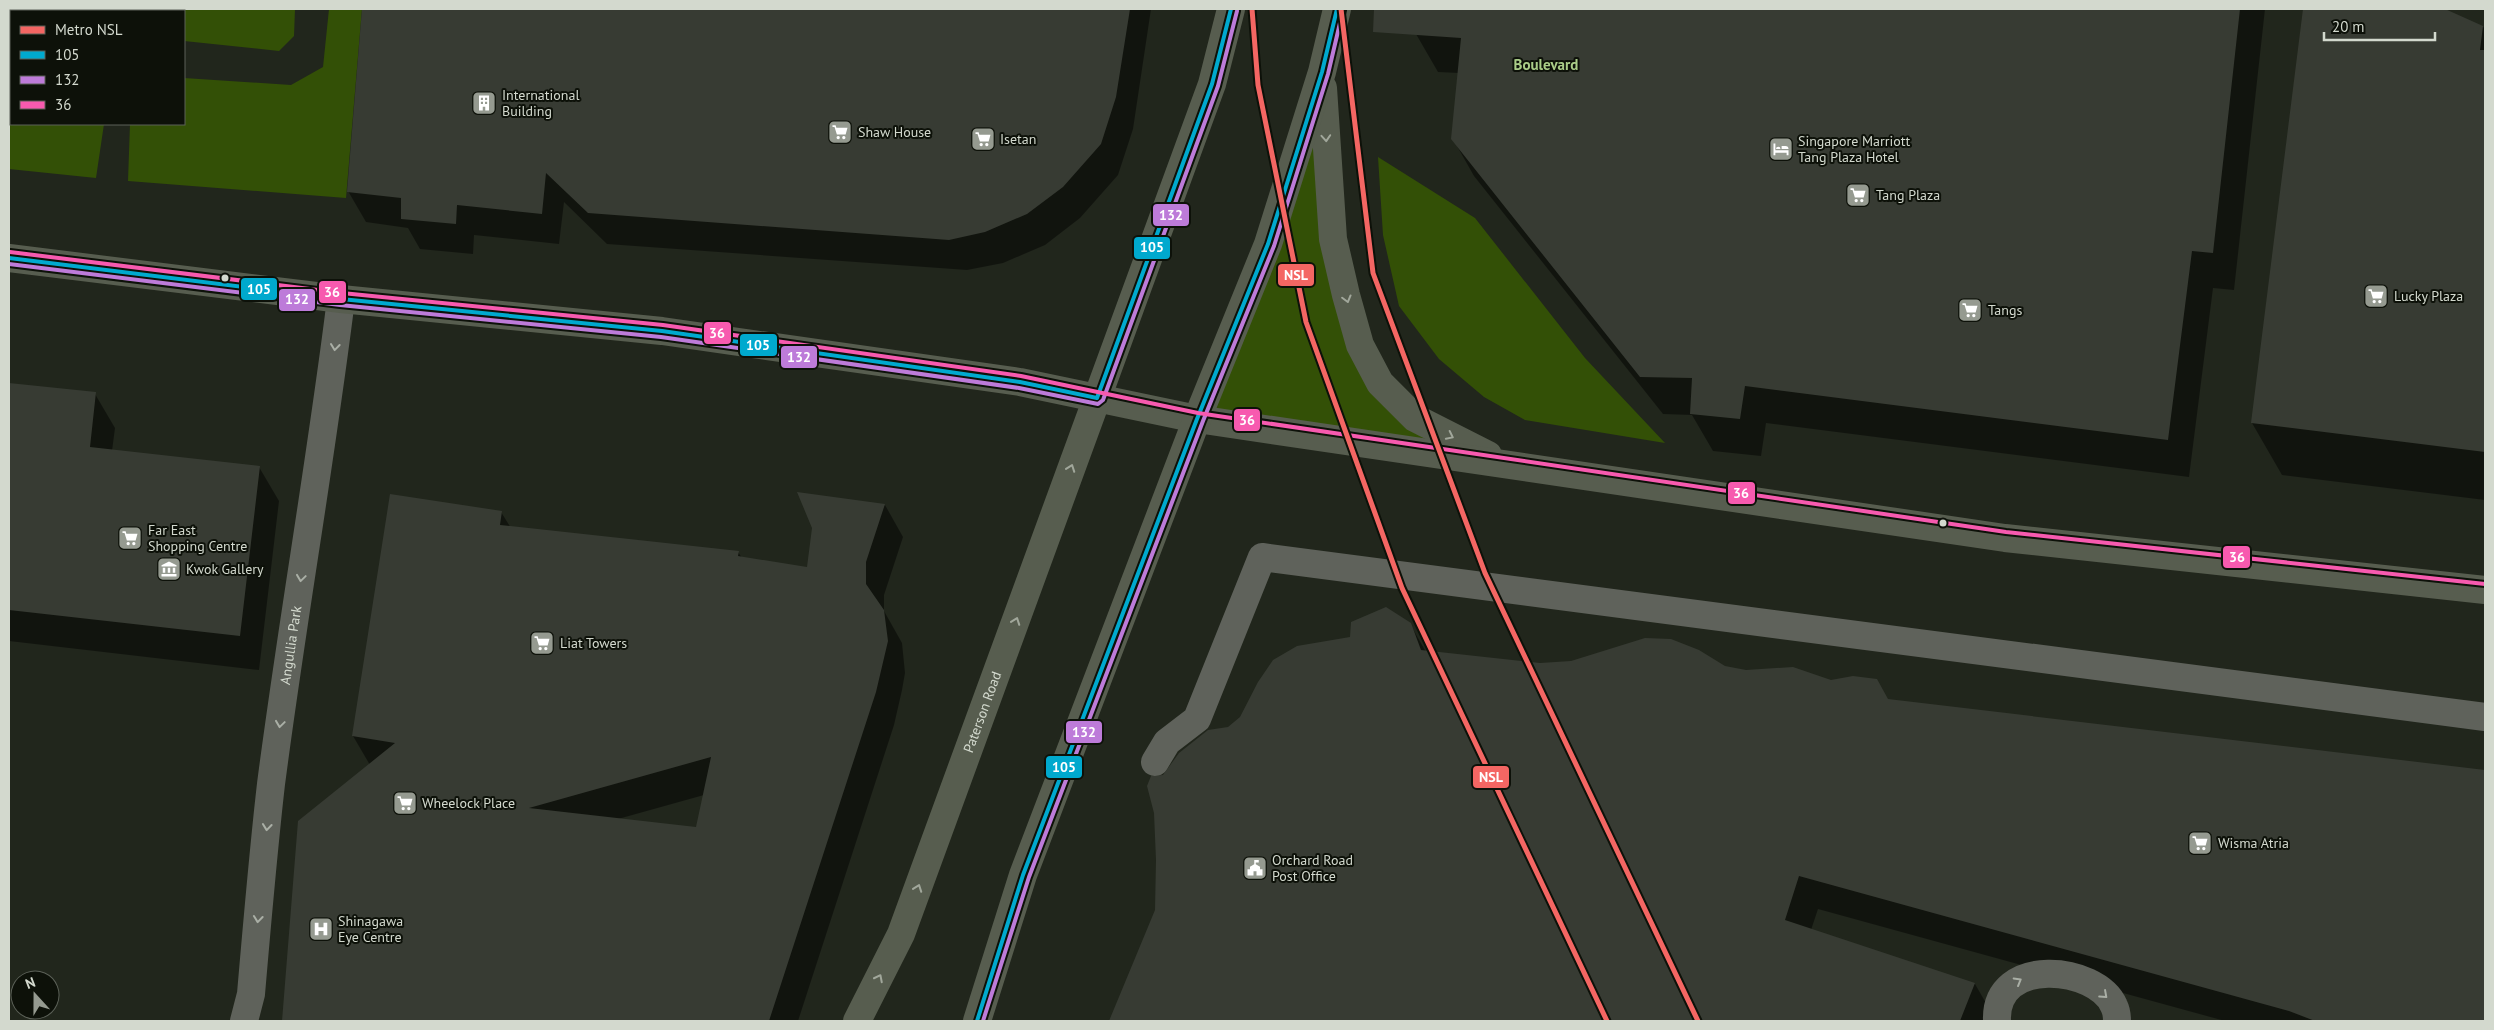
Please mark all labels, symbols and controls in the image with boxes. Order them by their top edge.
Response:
legend [10,10,185,125]
scale bar [2324,10,2435,42]
text: 20 m [2332,17,2365,36]
text: Metro NSL [55,20,123,39]
text: 105 [55,45,80,64]
district label: Boulevard [1514,55,1578,74]
text: 132 [55,70,80,89]
place label: International Building [502,86,580,120]
building icon: International Building [471,90,497,116]
text: 36 [55,95,71,114]
supermarket icon: Shaw House [827,119,853,145]
place label: Shaw House [858,123,931,141]
supermarket icon: Isetan [970,126,996,152]
place label: Isetan [1000,130,1036,148]
place label: Singapore Marriott Tang Plaza Hotel [1798,132,1911,166]
one-way arrow [1321,135,1332,143]
hotel icon: Singapore Marriott Tang Plaza Hotel [1768,136,1794,162]
supermarket icon: Tang Plaza [1845,182,1871,208]
place label: Tang Plaza [1876,186,1940,204]
line badge: 132 [1152,203,1190,227]
text: 132 [1159,206,1183,224]
line badge: 105 [1133,236,1171,260]
text: 105 [1140,238,1164,256]
line badge: NSL [1277,263,1315,287]
text: NSL [1284,266,1309,284]
unlabelled marker [220,273,230,283]
line badge: 105 [240,277,278,301]
text: 105 [247,280,271,298]
line badge: 36 [318,280,347,304]
text: 36 [324,283,340,301]
supermarket icon: Lucky Plaza [2363,283,2389,309]
place label: Lucky Plaza [2394,287,2463,305]
line badge: 132 [278,288,316,312]
text: 132 [285,290,309,308]
one-way arrow [1341,295,1352,303]
supermarket icon: Tangs [1957,297,1983,323]
place label: Tangs [1988,301,2022,319]
line badge: 36 [703,321,732,345]
text: 36 [709,324,725,342]
line badge: 105 [739,333,778,357]
text: 105 [746,336,770,354]
one-way arrow [330,343,341,351]
line badge: 132 [780,345,818,369]
text: 132 [787,348,811,366]
line badge: 36 [1233,408,1261,432]
text: 36 [1239,411,1255,429]
one-way arrow [1445,430,1454,440]
one-way arrow [1065,464,1075,473]
line badge: 36 [1727,481,1756,505]
text: 36 [1733,484,1749,502]
unlabelled marker [1938,518,1948,528]
place label: Far East Shopping Centre [148,521,247,555]
supermarket icon: Far East Shopping Centre [117,525,143,551]
line badge: 36 [2222,545,2251,569]
text: 36 [2229,548,2245,566]
museum icon: Kwok Gallery [156,556,182,582]
place label: Kwok Gallery [186,560,264,578]
one-way arrow [296,574,307,582]
street label: Angullia Park [276,604,305,686]
one-way arrow [1010,617,1020,625]
supermarket icon: Liat Towers [529,630,555,656]
place label: Liat Towers [560,634,627,652]
street label: Paterson Road [959,669,1005,755]
one-way arrow [276,720,286,728]
line badge: 132 [1065,720,1103,744]
text: 132 [1072,723,1096,741]
line badge: 105 [1045,755,1083,779]
text: 105 [1052,758,1076,776]
line badge: NSL [1472,765,1510,789]
text: NSL [1479,768,1504,786]
supermarket icon: Wheelock Place [392,790,418,816]
place label: Wheelock Place [422,794,515,812]
one-way arrow [262,823,273,831]
supermarket icon: Wisma Atria [2187,830,2213,856]
place label: Wisma Atria [2218,834,2289,852]
place label: Orchard Road Post Office [1272,851,1353,885]
public building icon: Orchard Road Post Office [1242,855,1268,881]
one-way arrow [912,884,922,893]
place label: Shinagawa Eye Centre [338,912,403,946]
one-way arrow [253,915,264,923]
hospital icon: Shinagawa Eye Centre [308,916,334,942]
north arrow [10,970,60,1020]
text: N [23,973,38,993]
one-way arrow [873,974,883,983]
one-way arrow [2013,977,2022,987]
one-way arrow [2098,989,2107,998]

